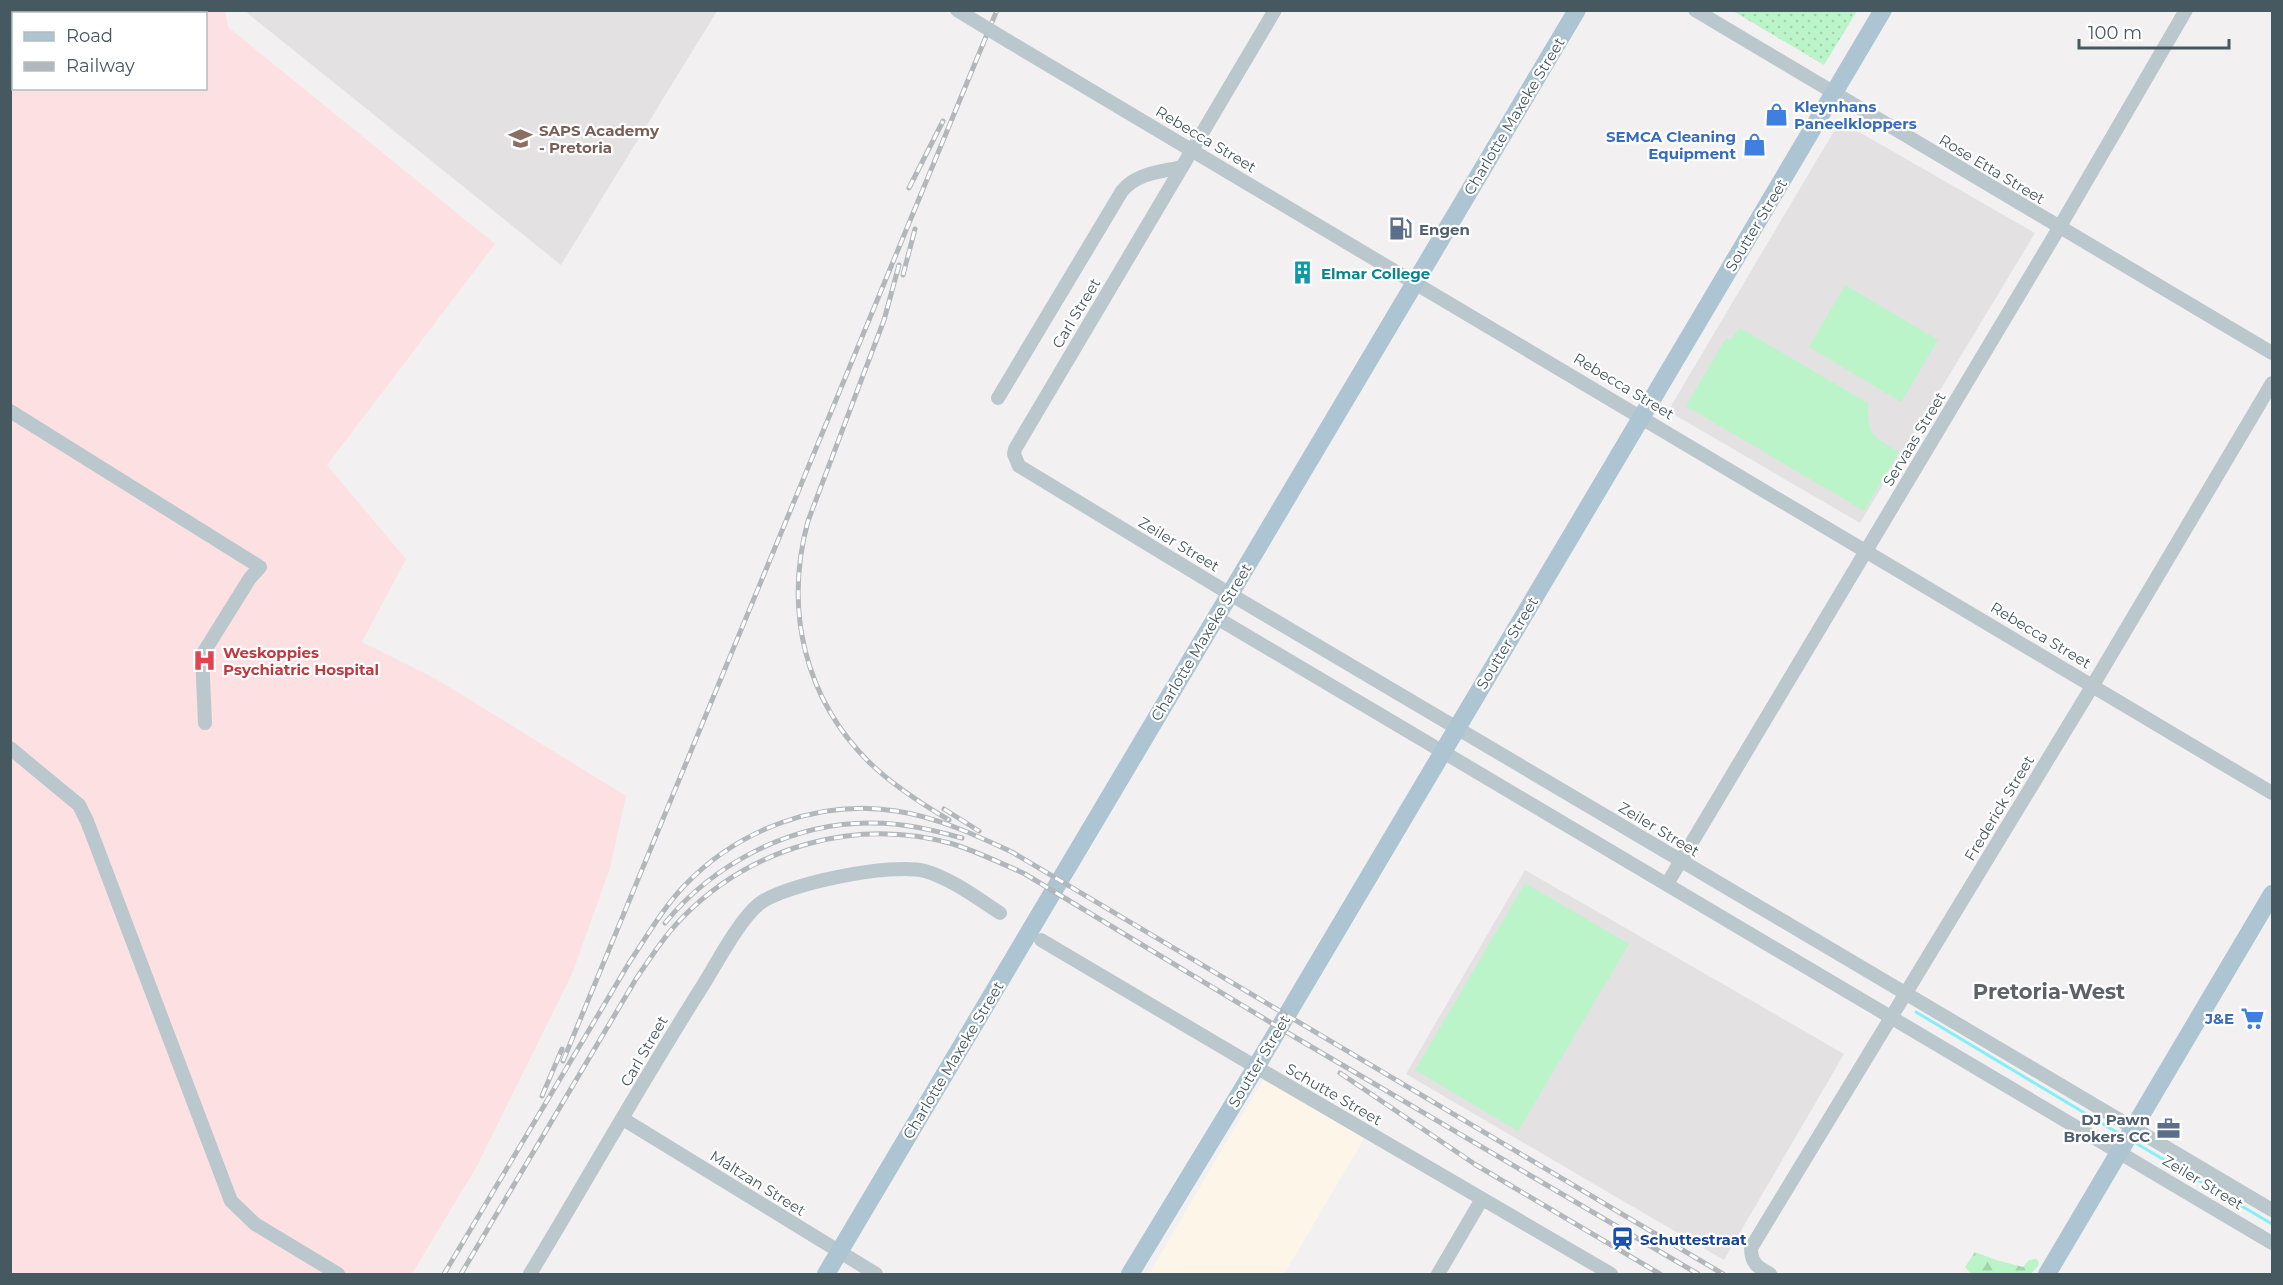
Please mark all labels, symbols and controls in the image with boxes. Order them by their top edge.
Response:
legend [12,12,207,90]
scale bar [2079,12,2229,50]
text: 100 m [2088,22,2142,44]
text: Road [66,25,113,47]
street label: Charlotte Maxeke Street [1459,34,1569,198]
text: Railway [66,55,135,77]
place label: Kleynhans Paneelkloppers [1794,97,1917,133]
street label: Rebecca Street [1152,101,1260,177]
shop icon: Kleynhans Paneelkloppers [1763,102,1789,128]
place label: SAPS Academy - Pretoria [539,121,660,157]
school or university icon: SAPS Academy - Pretoria [508,126,534,152]
place label: SEMCA Cleaning Equipment [1606,127,1736,163]
street label: Rose Etta Street [1936,130,2048,208]
shop icon: SEMCA Cleaning Equipment [1741,132,1767,158]
street label: Soutter Street [1721,175,1791,275]
fuel station icon: Engen [1388,216,1414,242]
place label: Engen [1419,220,1470,239]
building icon: Elmar College [1290,260,1316,286]
place label: Elmar College [1321,264,1430,283]
street label: Carl Street [1048,274,1104,352]
street label: Rebecca Street [1570,348,1678,424]
street label: Servaas Street [1878,388,1950,490]
street label: Zeiler Street [1135,512,1223,576]
street label: Charlotte Maxeke Street [1146,560,1256,724]
street label: Soutter Street [1472,593,1542,693]
street label: Rebecca Street [1987,597,2095,673]
place label: Weskoppies Psychiatric Hospital [223,643,379,679]
hospital icon: Weskoppies Psychiatric Hospital [192,648,218,674]
street label: Frederick Street [1960,752,2038,864]
street label: Zeiler Street [1615,797,1703,861]
street label: Charlotte Maxeke Street [898,978,1008,1142]
district label: Pretoria-West [1973,979,2125,1004]
supermarket icon: J&E [2239,1005,2265,1031]
place label: J&E [2204,1009,2234,1028]
street label: Soutter Street [1224,1011,1294,1111]
street label: Carl Street [616,1012,672,1090]
street label: Schutte Street [1283,1059,1385,1129]
place label: DJ Pawn Brokers CC [2063,1110,2150,1146]
office icon: DJ Pawn Brokers CC [2155,1115,2181,1141]
street label: Maltzan Street [707,1146,809,1220]
street label: Zeiler Street [2159,1150,2247,1214]
station icon: Schuttestraat [1609,1226,1635,1252]
place label: Schuttestraat [1640,1230,1747,1249]

